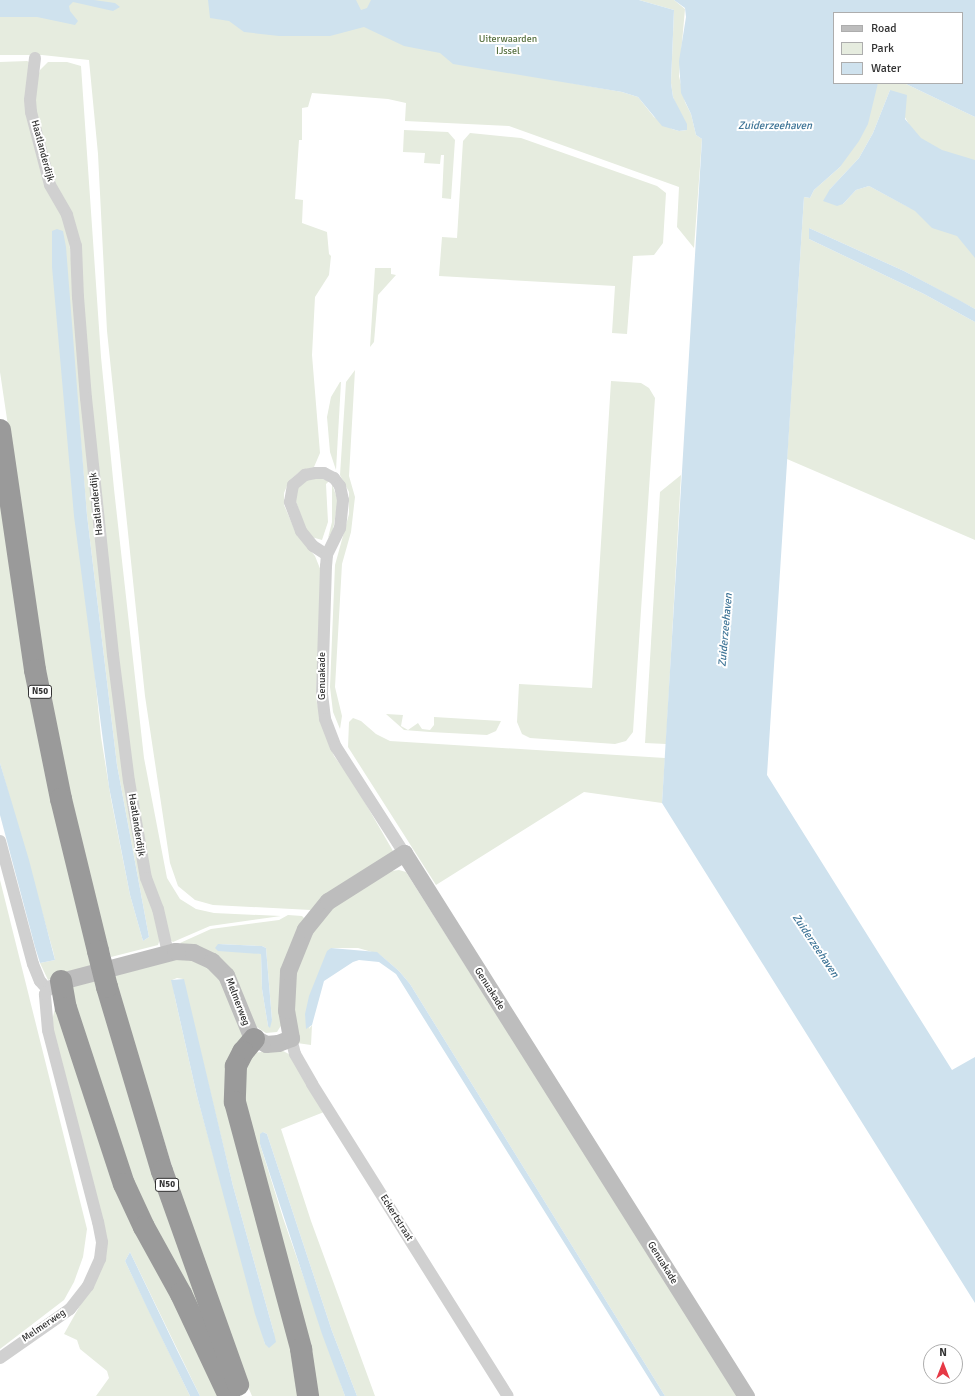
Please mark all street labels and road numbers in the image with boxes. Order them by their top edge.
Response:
street label: Haatlanderdijk [28,119,56,183]
street label: Haatlanderdijk [88,472,106,536]
street label: Genuakade [317,652,329,700]
road number: N50 [28,685,52,699]
street label: Haatlanderdijk [125,793,147,857]
street label: Genuakade [471,966,507,1012]
street label: Melmerweg [222,976,252,1028]
road number: N50 [155,1178,179,1192]
street label: Eckertstraat [377,1193,415,1243]
street label: Genuakade [644,1240,680,1286]
street label: Melmerweg [20,1307,68,1345]

